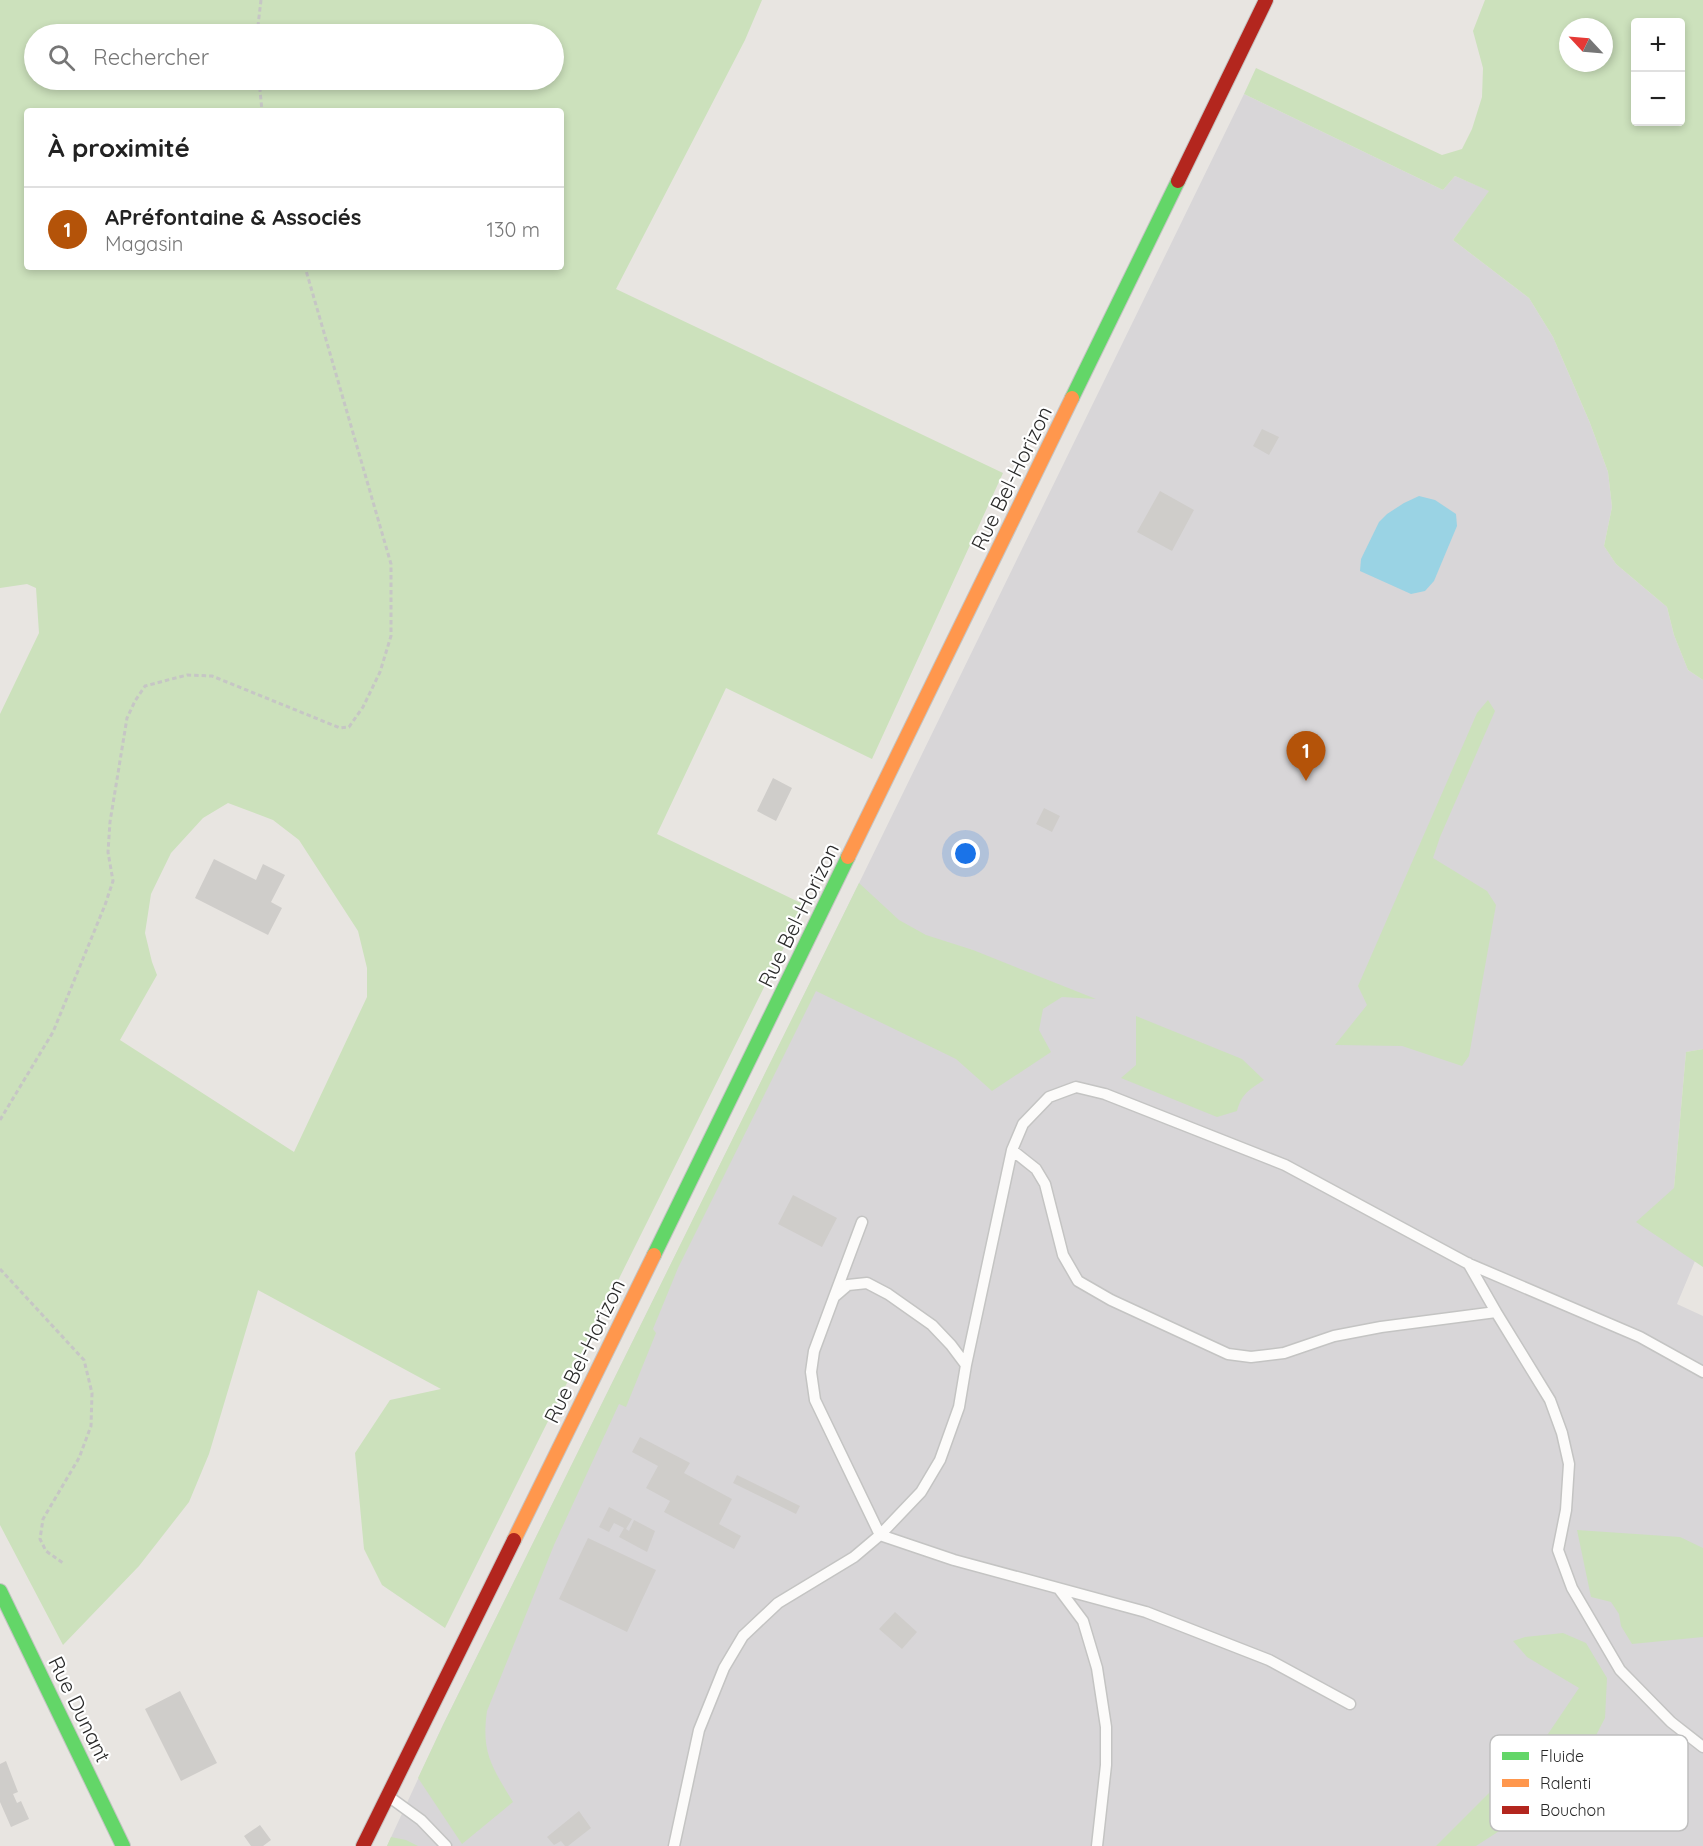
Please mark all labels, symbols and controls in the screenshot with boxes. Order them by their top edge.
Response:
north arrow [1559,18,1613,72]
map controls [1631,18,1685,126]
button: + [1631,18,1685,72]
search box [24,24,564,90]
icon: search [45,41,78,74]
text: Rechercher [93,43,209,71]
button: − [1631,72,1685,126]
text: À proximité [48,131,190,164]
text: APréfontaine & Associés [105,203,361,231]
text: 1 [64,217,71,242]
text: 130 m [487,217,540,242]
text: Magasin [105,231,183,256]
street label: Rue Bel-Horizon [965,402,1057,554]
pin: 1 [1286,732,1326,781]
street label: Rue Bel-Horizon [752,839,844,991]
your location [951,839,980,868]
street label: Rue Bel-Horizon [538,1275,630,1427]
street label: Rue Dunant [43,1652,117,1766]
legend [1490,1735,1688,1831]
text: Fluide [1540,1746,1584,1766]
text: Ralenti [1540,1773,1591,1793]
text: Bouchon [1540,1800,1605,1820]

